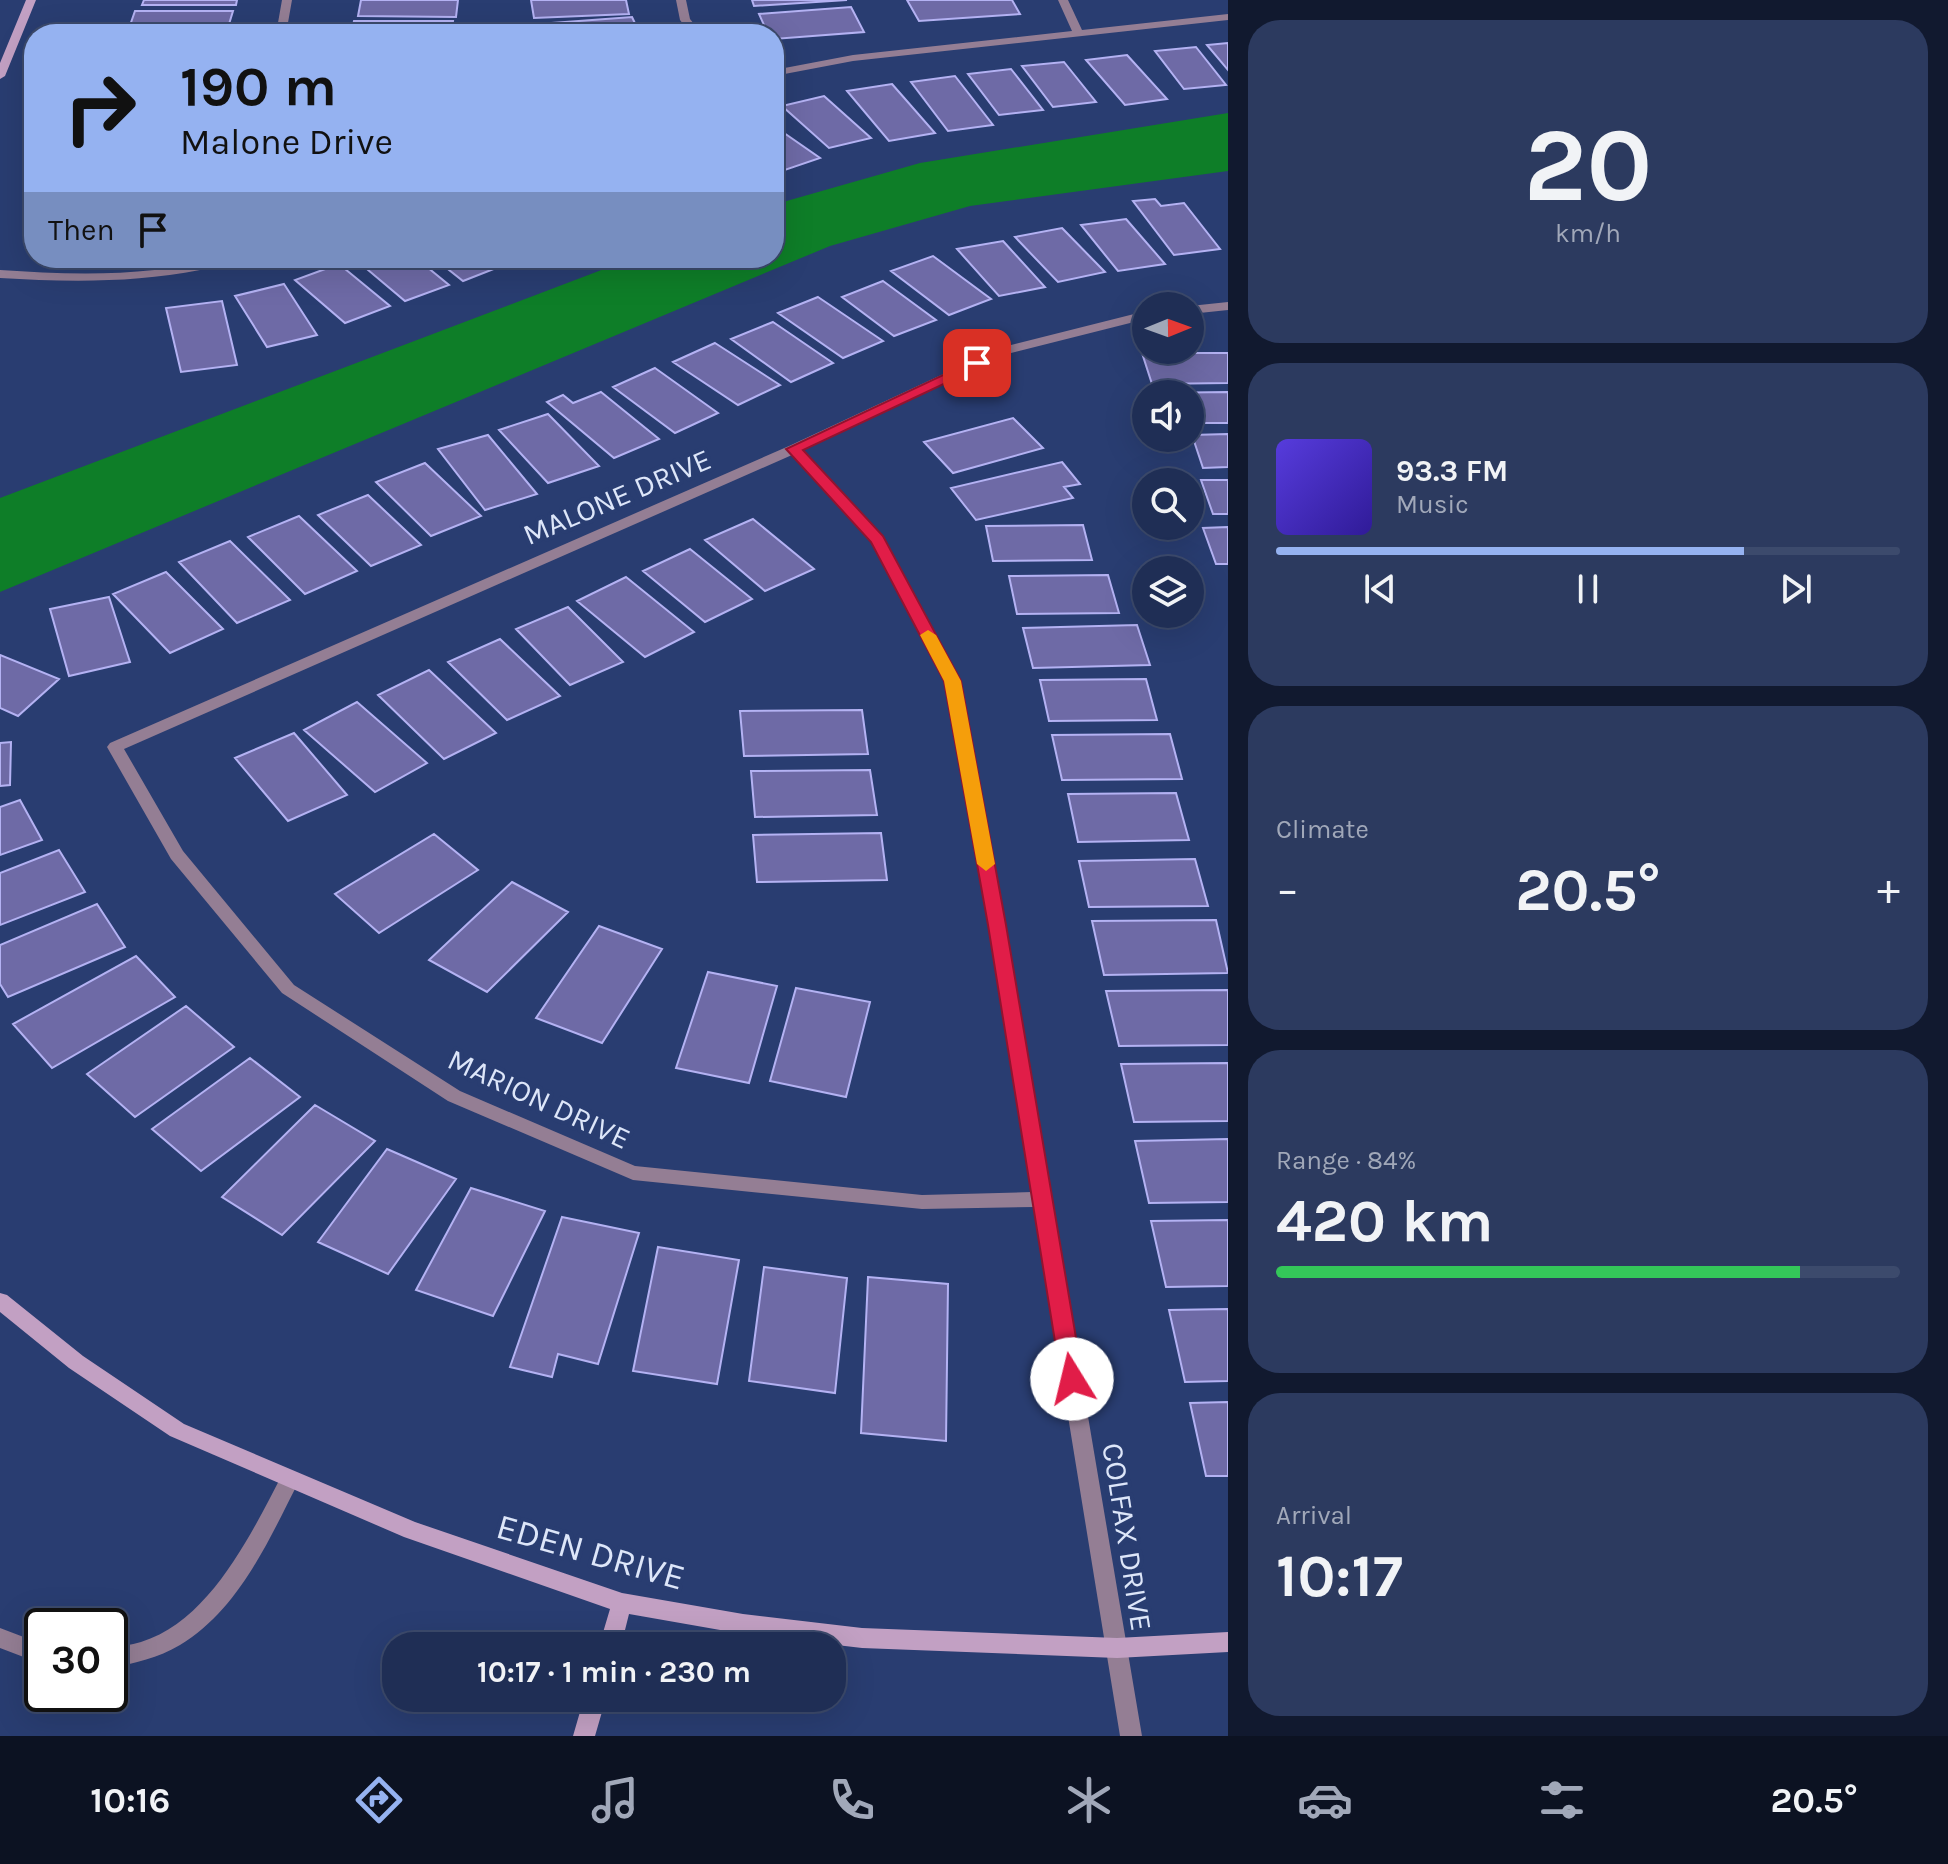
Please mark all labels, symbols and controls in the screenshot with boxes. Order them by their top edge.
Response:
text: 190 m [180,54,337,119]
icon: right [48,56,152,160]
text: 20 [1524,105,1652,226]
text: Malone Drive [180,121,393,163]
icon: arrive [131,208,175,252]
text: Then [48,212,115,248]
text: km/h [1555,218,1621,249]
north arrow [1132,292,1204,364]
map controls [1132,292,1204,628]
pin [943,329,1011,397]
icon: arrive [955,341,999,385]
button: sound [1132,380,1204,452]
street label: MALONE DRIVE [518,441,716,553]
text: 93.3 FM [1396,453,1508,489]
button: search [1132,468,1204,540]
text: Music [1396,489,1469,520]
button: layers [1132,556,1204,628]
icon: previous [1358,567,1402,611]
icon: pause [1566,567,1610,611]
icon: next [1774,567,1818,611]
text: Climate [1276,814,1369,845]
text: 20.5° [1515,855,1661,925]
text: − [1276,864,1299,915]
text: + [1877,864,1900,915]
street label: MARION DRIVE [442,1041,636,1157]
text: Range · 84% [1276,1145,1416,1176]
text: 420 km [1276,1186,1494,1256]
position arrow [1030,1337,1114,1421]
street label: COLFAX DRIVE [1094,1440,1160,1634]
text: Arrival [1276,1500,1352,1531]
street label: EDEN DRIVE [492,1505,690,1599]
text: 10:17 [1276,1541,1403,1611]
speed limit sign: 30 [24,1608,128,1712]
text: 10:17 · 1 min · 230 m [477,1654,751,1690]
icon: directions [351,1772,407,1828]
icon: music [587,1772,643,1828]
icon: phone [824,1772,880,1828]
icon: climate [1061,1772,1117,1828]
icon: car [1297,1772,1353,1828]
icon: filters [1534,1772,1590,1828]
text: 10:16 [90,1779,170,1821]
text: 20.5° [1770,1779,1858,1821]

